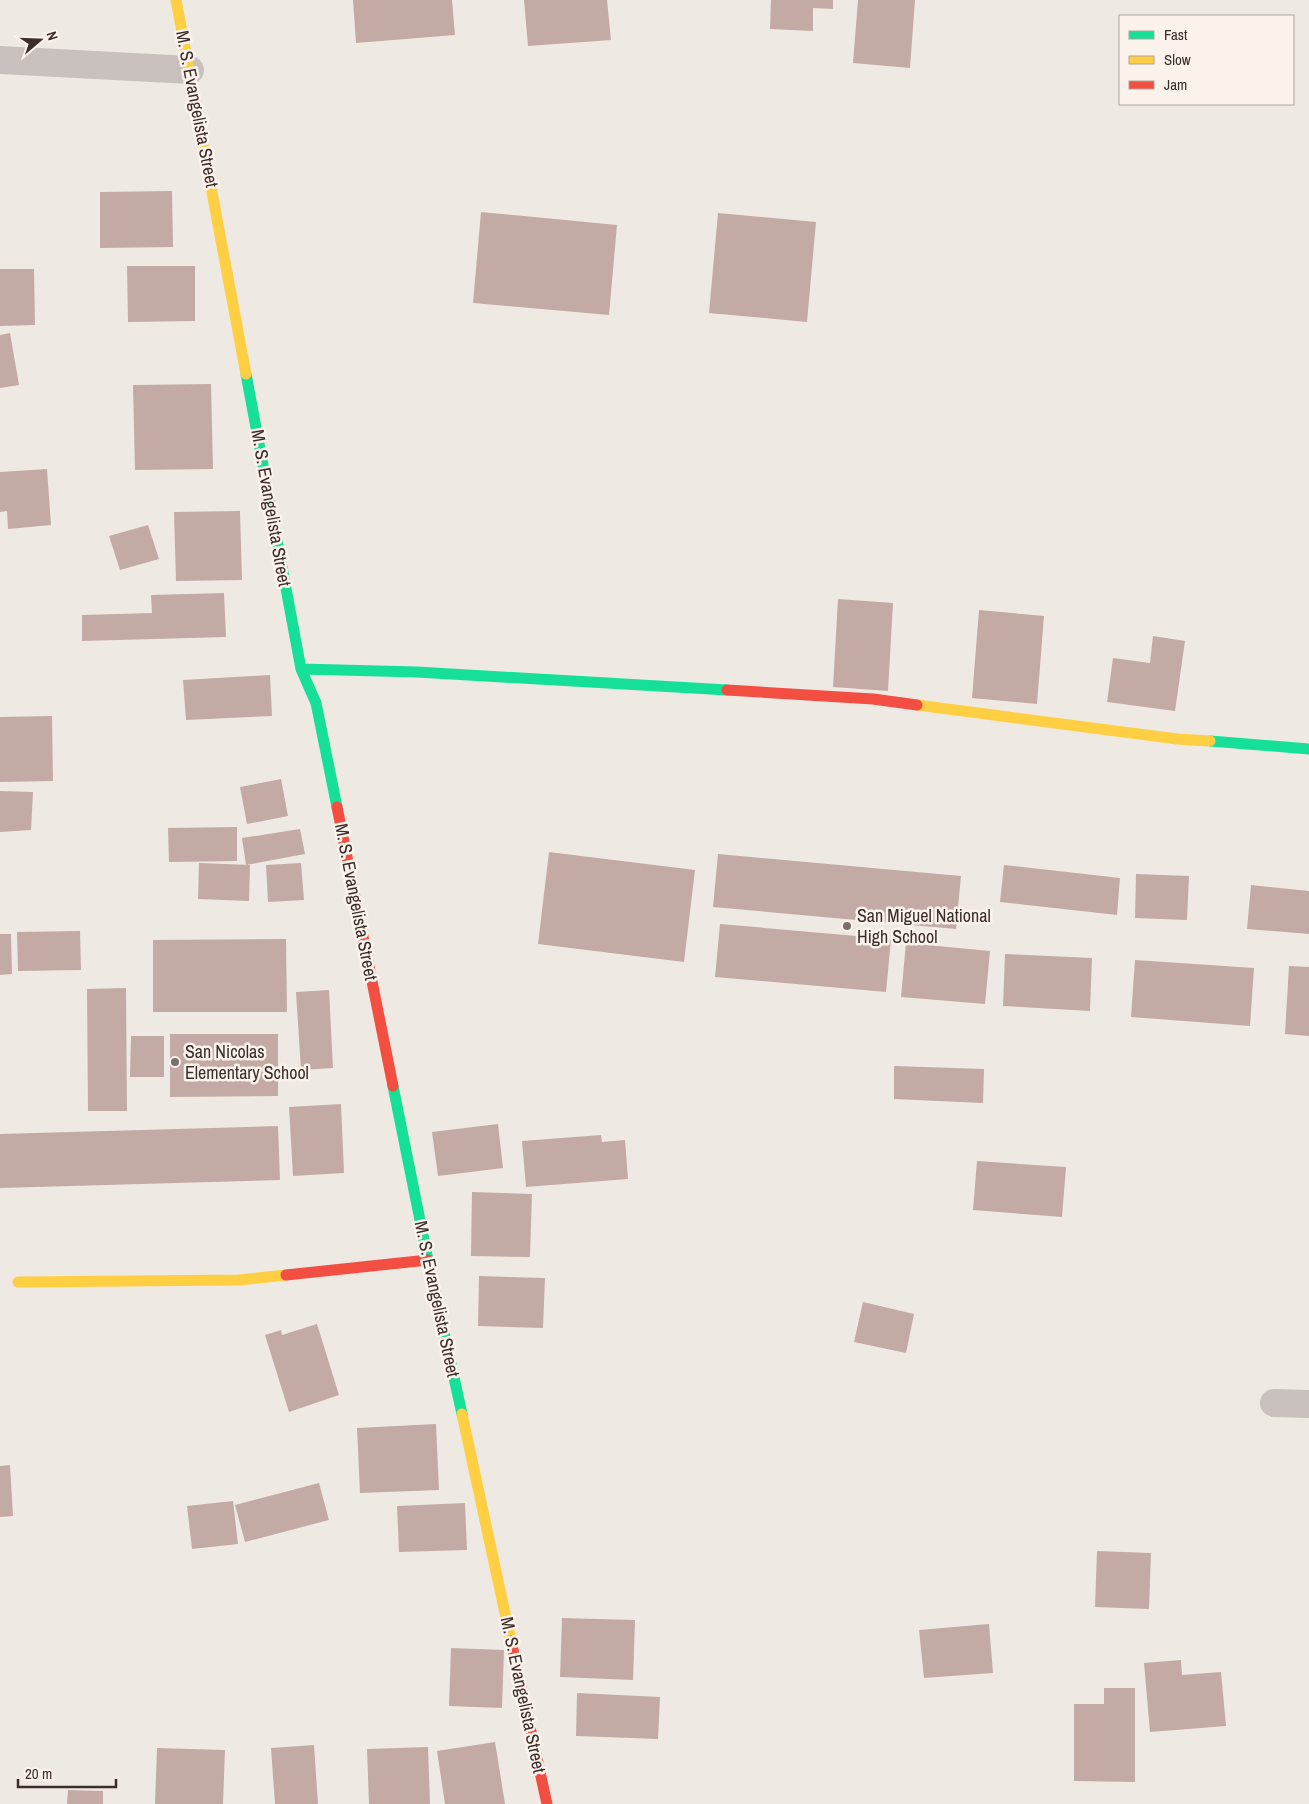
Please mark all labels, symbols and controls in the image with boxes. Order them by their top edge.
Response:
north arrow [15,15,65,65]
legend [1119,15,1294,105]
text: Fast [1164,24,1188,45]
street label: M. S. Evangelista Street [170,28,225,189]
text: N [42,29,62,43]
text: Slow [1164,49,1191,70]
text: Jam [1164,74,1187,95]
street label: M. S. Evangelista Street [245,427,298,588]
street label: M. S. Evangelista Street [329,821,384,982]
place label: San Miguel National High School [857,903,991,949]
marker: San Miguel National High School [841,920,853,932]
place label: San Nicolas Elementary School [185,1039,309,1085]
marker: San Nicolas Elementary School [169,1056,181,1068]
street label: M. S. Evangelista Street [409,1218,466,1379]
street label: M. S. Evangelista Street [495,1614,552,1775]
scale bar [18,1756,115,1788]
text: 20 m [25,1763,52,1784]

